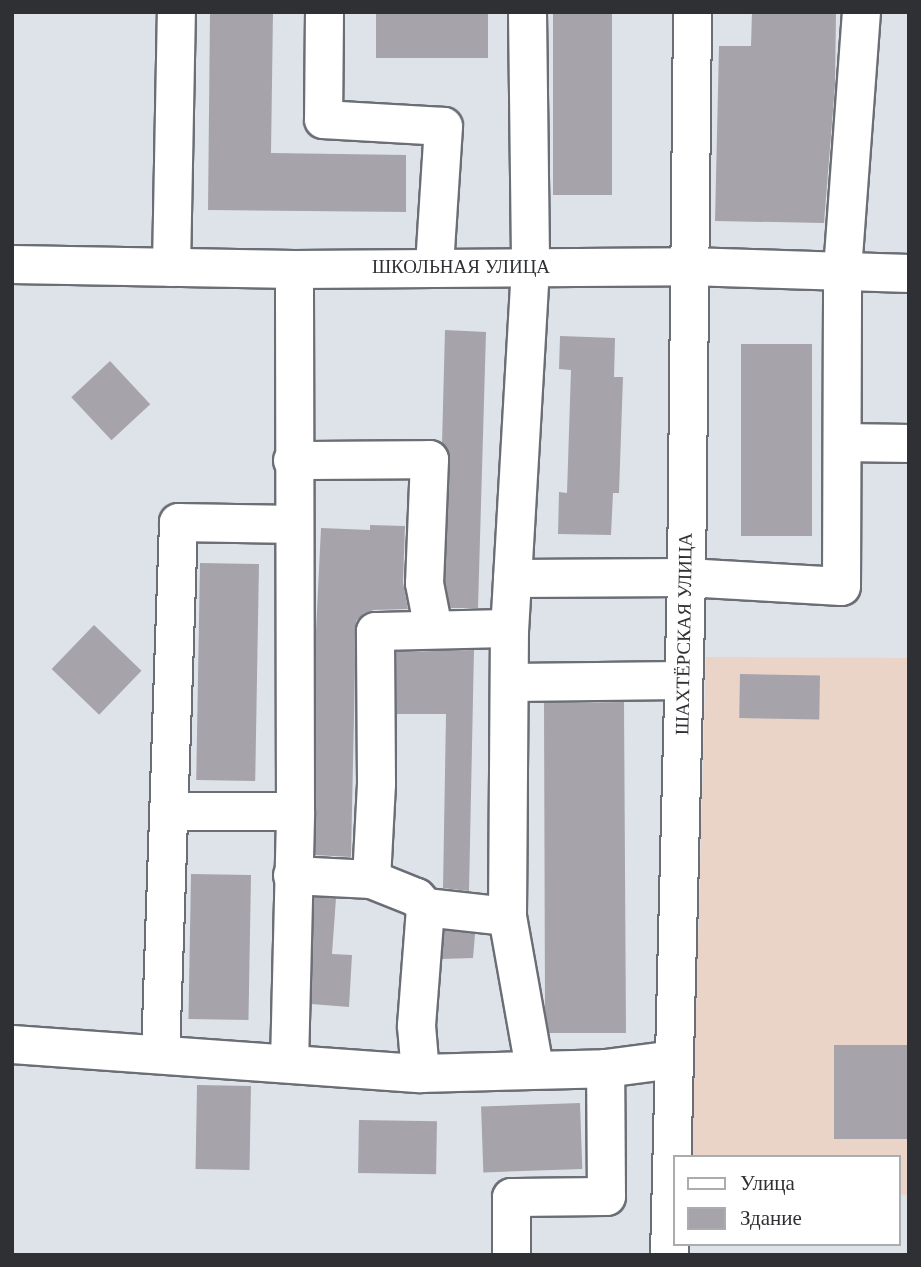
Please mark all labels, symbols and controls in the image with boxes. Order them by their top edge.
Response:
street label: ШКОЛЬНАЯ УЛИЦА [372,256,550,278]
street label: ШАХТЁРСКАЯ УЛИЦА [671,533,697,735]
legend [673,1155,900,1246]
text: Улица [740,1171,795,1195]
text: Здание [740,1206,802,1230]

